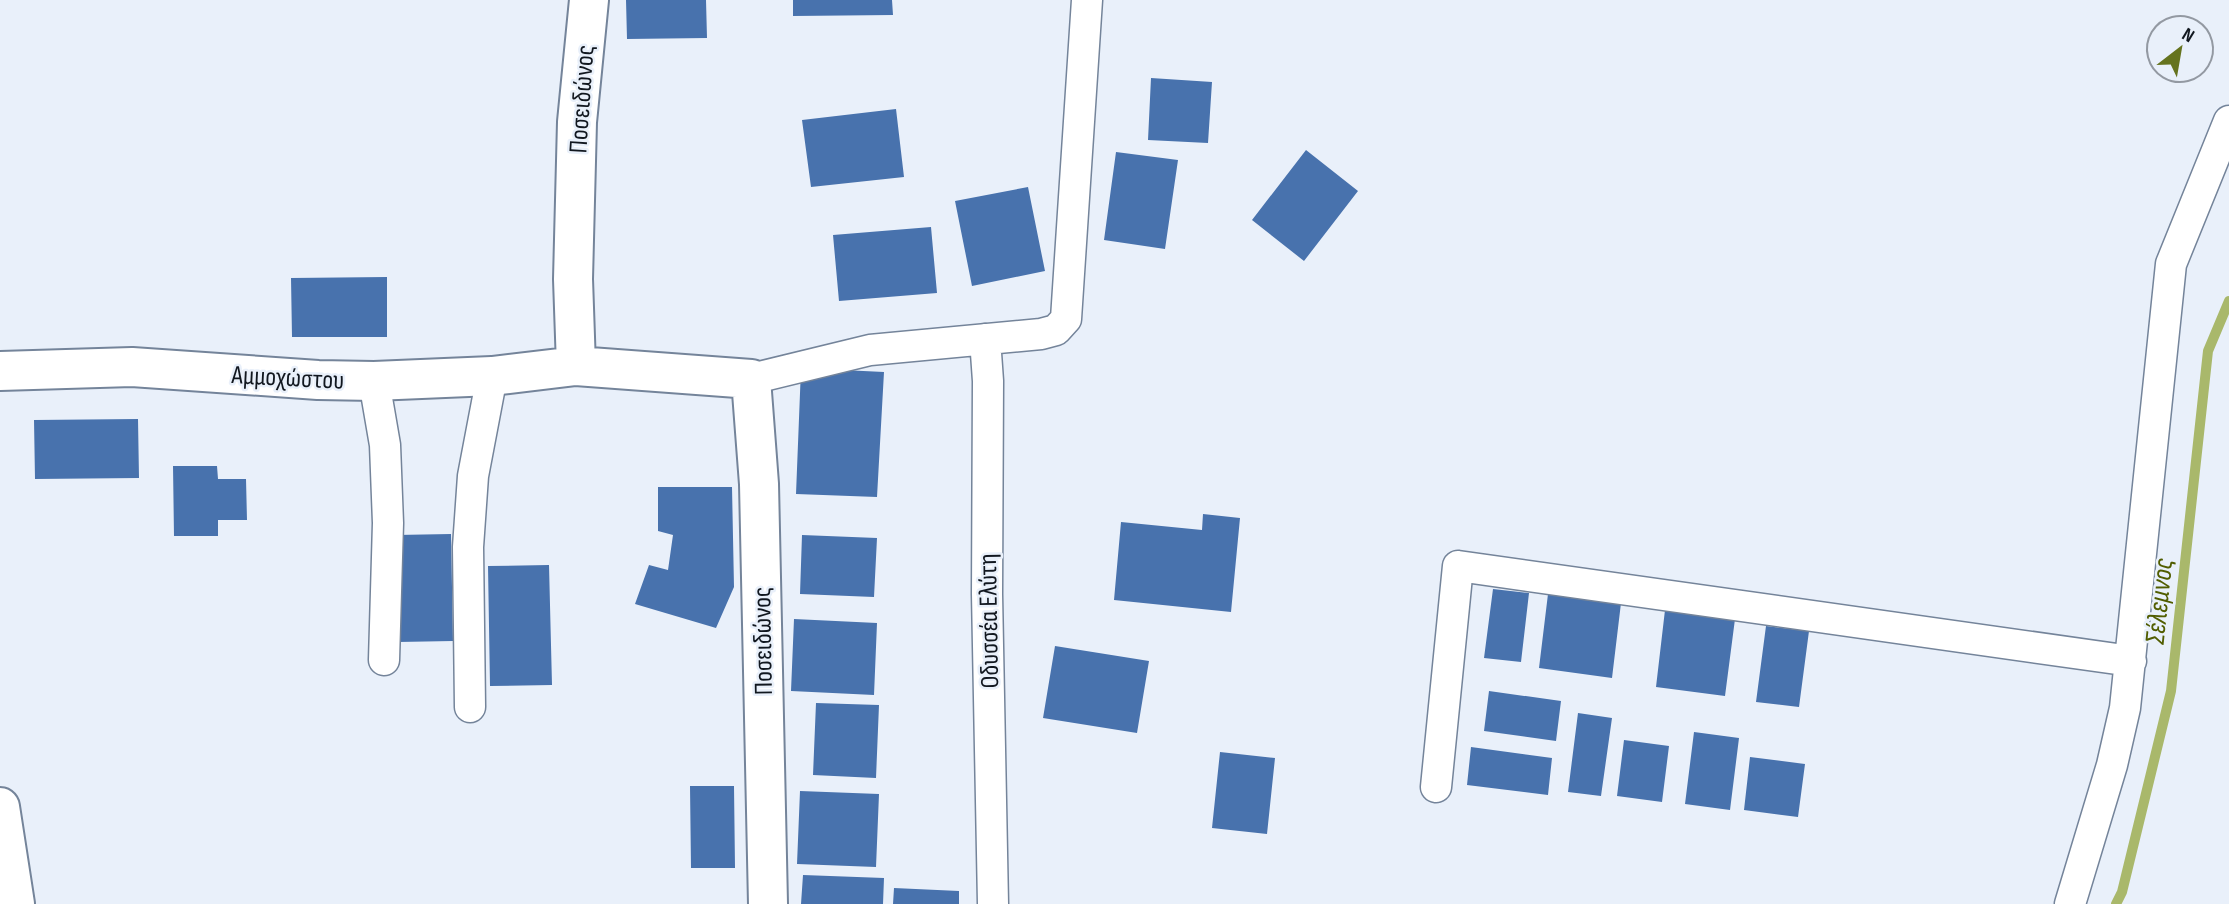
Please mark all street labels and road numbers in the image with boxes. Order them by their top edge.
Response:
street label: Ποσειδώνος [563,44,602,154]
street label: Αμμοχώστου [230,360,345,397]
street label: Οδυσσέα Ελύτη [973,553,1006,689]
street label: Ποσειδώνος [747,587,780,695]

